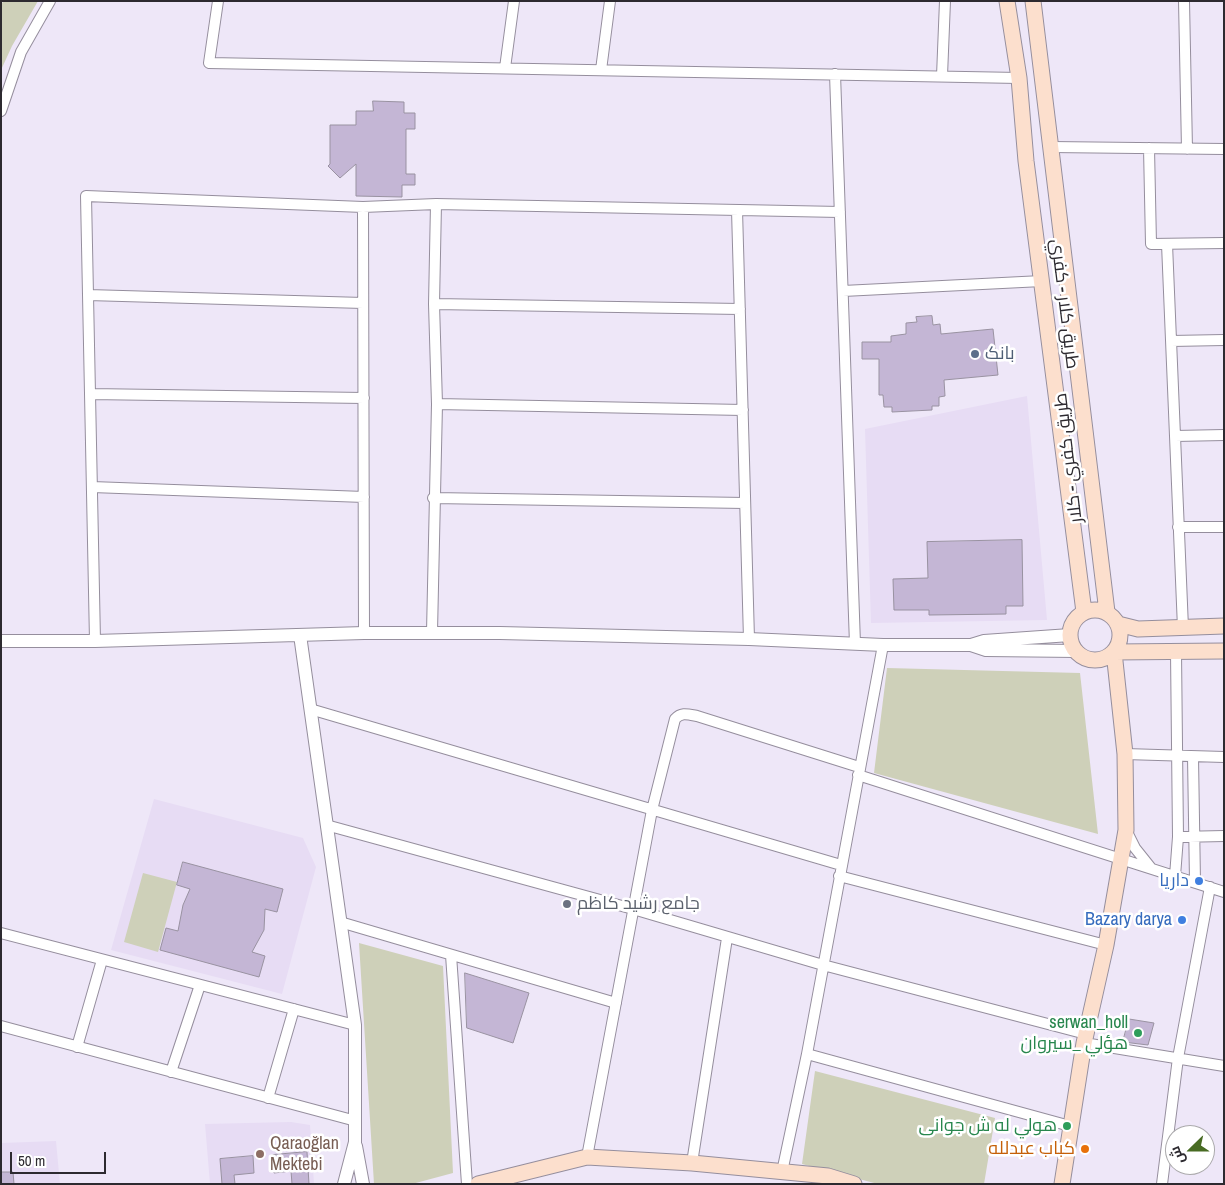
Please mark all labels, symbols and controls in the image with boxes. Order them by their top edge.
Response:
street label: طريق كلار - كفري [1045,238,1083,370]
place label: بانک [985,343,1015,365]
marker: بانک [969,348,981,360]
street label: طريق كفري - كلار [1050,392,1088,524]
place label: داريا [1159,870,1189,892]
marker: داريا [1193,875,1205,887]
place label: جامع رشيد كاظم [577,893,700,915]
marker: جامع رشيد كاظم [561,898,573,910]
place label: Bazary darya [1085,909,1172,931]
marker: Bazary darya [1176,914,1188,926]
place label: serwan_holl هؤلي _سيروان [1020,1012,1128,1054]
marker: serwan_holl هؤلي _سيروان [1132,1027,1144,1039]
place label: هولي له ش جوانى [918,1115,1057,1137]
marker: هولي له ش جوانى [1061,1120,1073,1132]
north arrow [1165,1125,1215,1175]
place label: Qaraoğlan Mektebi [270,1133,339,1176]
place label: كباب عبدلله [988,1138,1075,1160]
scale bar [12,1142,109,1174]
marker: كباب عبدلله [1079,1143,1091,1155]
text: ش [1165,1144,1189,1167]
marker: Qaraoğlan Mektebi [254,1148,266,1160]
text: 50 m [18,1150,45,1171]

